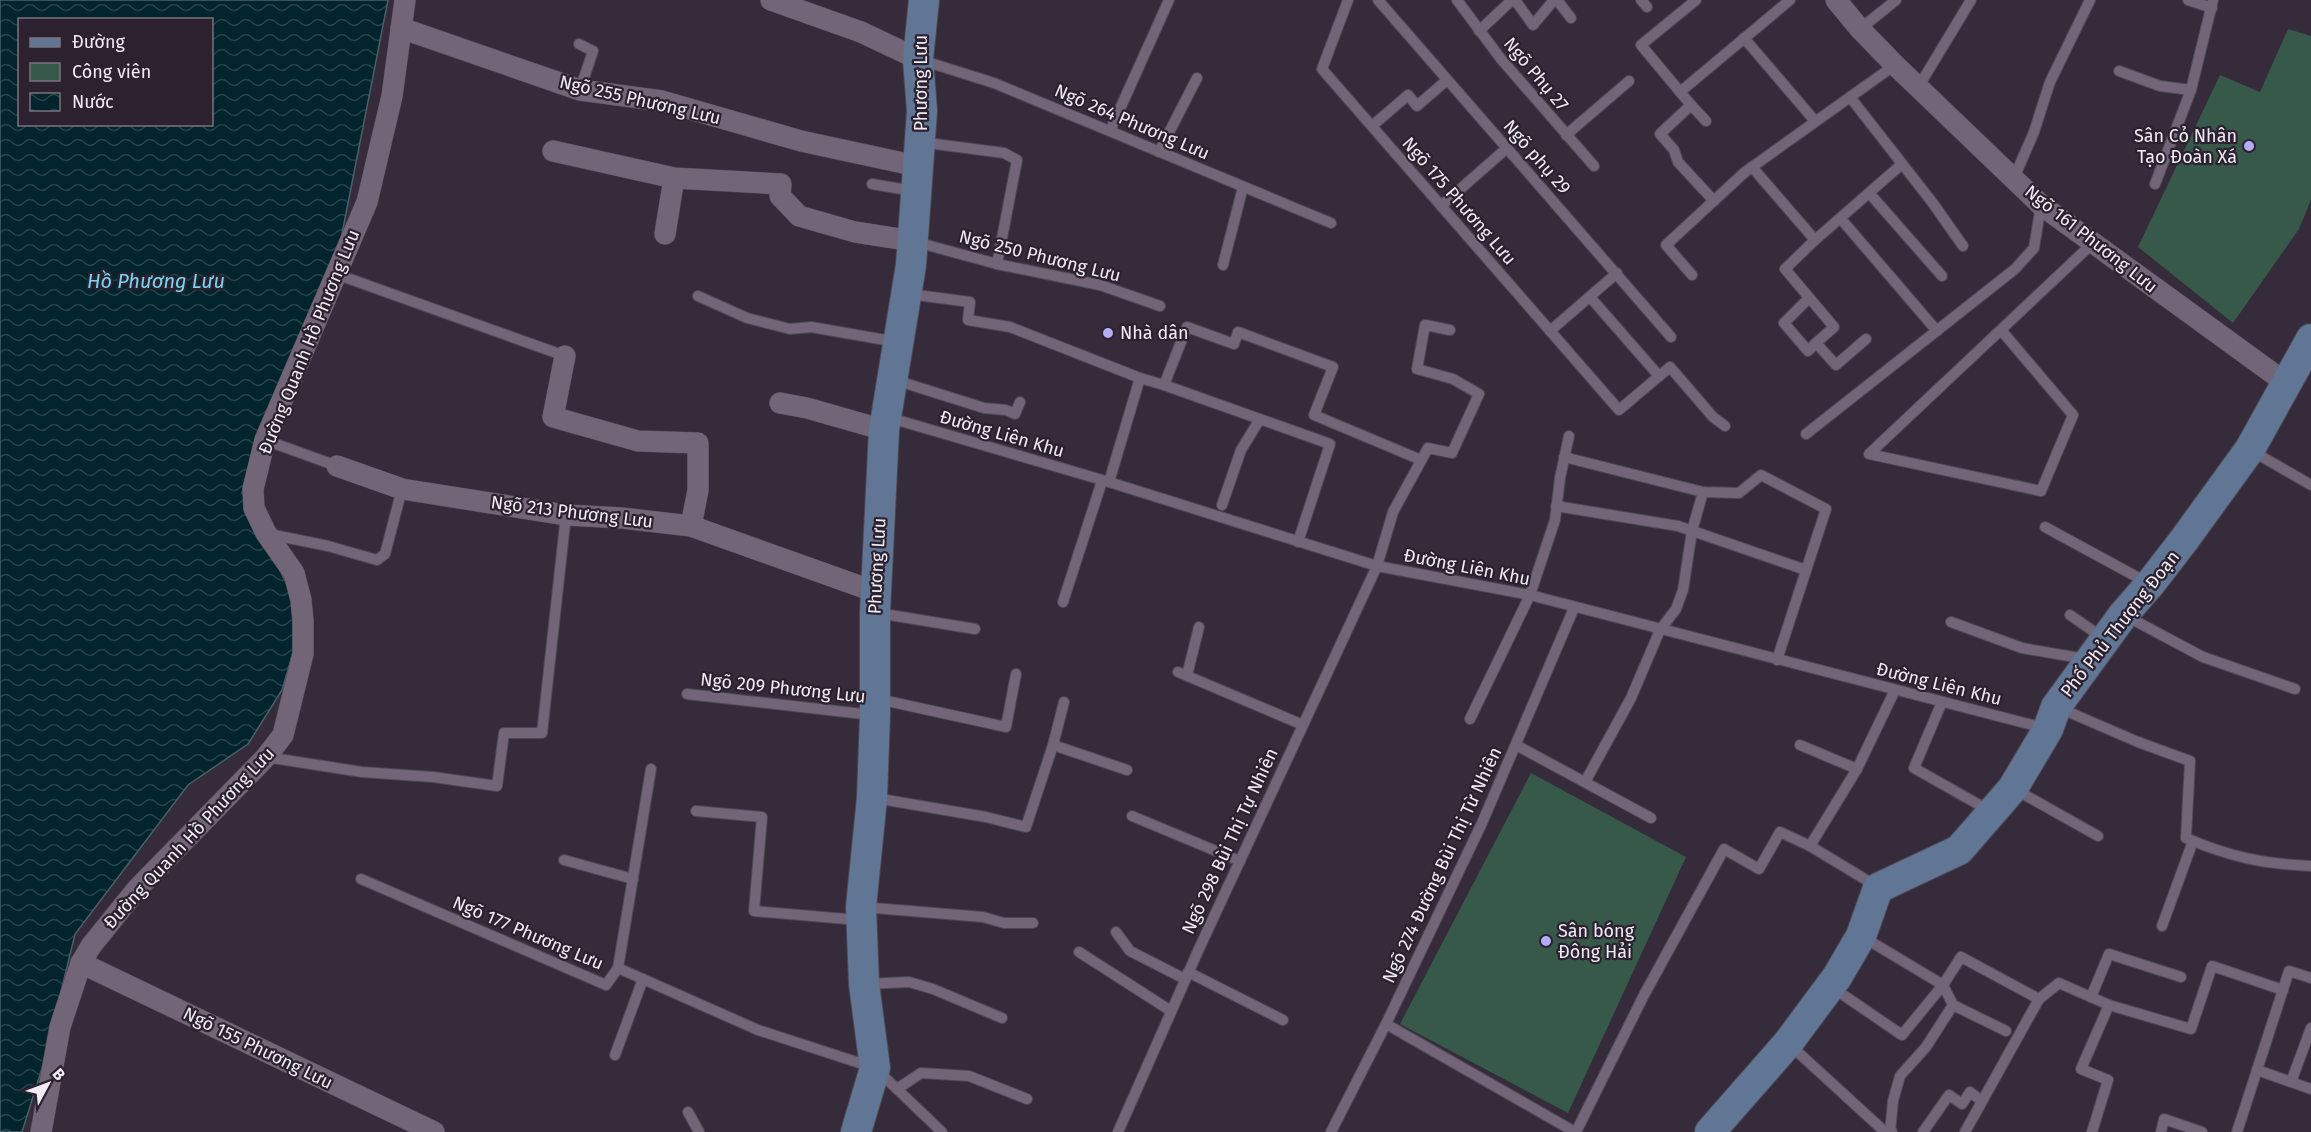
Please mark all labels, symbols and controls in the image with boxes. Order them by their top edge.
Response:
legend [18,18,213,126]
text: Đường [72,31,126,53]
street label: Ngõ Phụ 27 [1499,33,1573,115]
street label: Phương Lưu [910,35,932,131]
text: Công viên [72,61,151,83]
street label: Ngõ 255 Phương Lưu [557,71,723,129]
street label: Ngõ 264 Phương Lưu [1051,79,1213,165]
text: Nước [72,91,114,113]
street label: Ngõ phụ 29 [1499,115,1575,199]
place label: Sân Cỏ Nhân Tạo Đoàn Xá [2134,125,2237,168]
street label: Ngõ 175 Phương Lưu [1397,132,1521,270]
marker: Sân Cỏ Nhân Tạo Đoàn Xá [2242,139,2256,153]
street label: Ngõ 161 Phương Lưu [2020,180,2162,298]
street label: Ngõ 250 Phương Lưu [957,225,1123,287]
street label: Đường Quanh Hồ Phương Lưu [254,227,364,457]
water label: Hồ Phương Lưu [87,269,225,293]
place label: Nhà dân [1120,322,1189,344]
marker: Nhà dân [1101,326,1115,340]
street label: Đường Liên Khu [937,406,1067,462]
street label: Ngõ 213 Phương Lưu [490,491,654,533]
street label: Phương Lưu [863,517,891,615]
street label: Đường Liên Khu [1402,544,1532,590]
street label: Phố Phủ Thượng Đoạn [2056,546,2184,702]
street label: Đường Liên Khu [1874,658,2004,710]
street label: Ngõ 209 Phương Lưu [699,668,867,708]
street label: Đường Quanh Hồ Phương Lưu [99,743,279,933]
street label: Ngõ 274 Đường Bùi Thị Từ Nhiên [1377,743,1507,987]
street label: Ngõ 298 Bùi Thị Tự Nhiên [1177,744,1283,938]
street label: Ngõ 177 Phương Lưu [449,891,607,975]
place label: Sân bóng Đông Hải [1558,920,1635,963]
marker: Sân bóng Đông Hải [1539,934,1553,948]
street label: Ngõ 155 Phương Lưu [180,1002,336,1094]
north arrow [18,1054,78,1114]
text: B [49,1065,69,1085]

